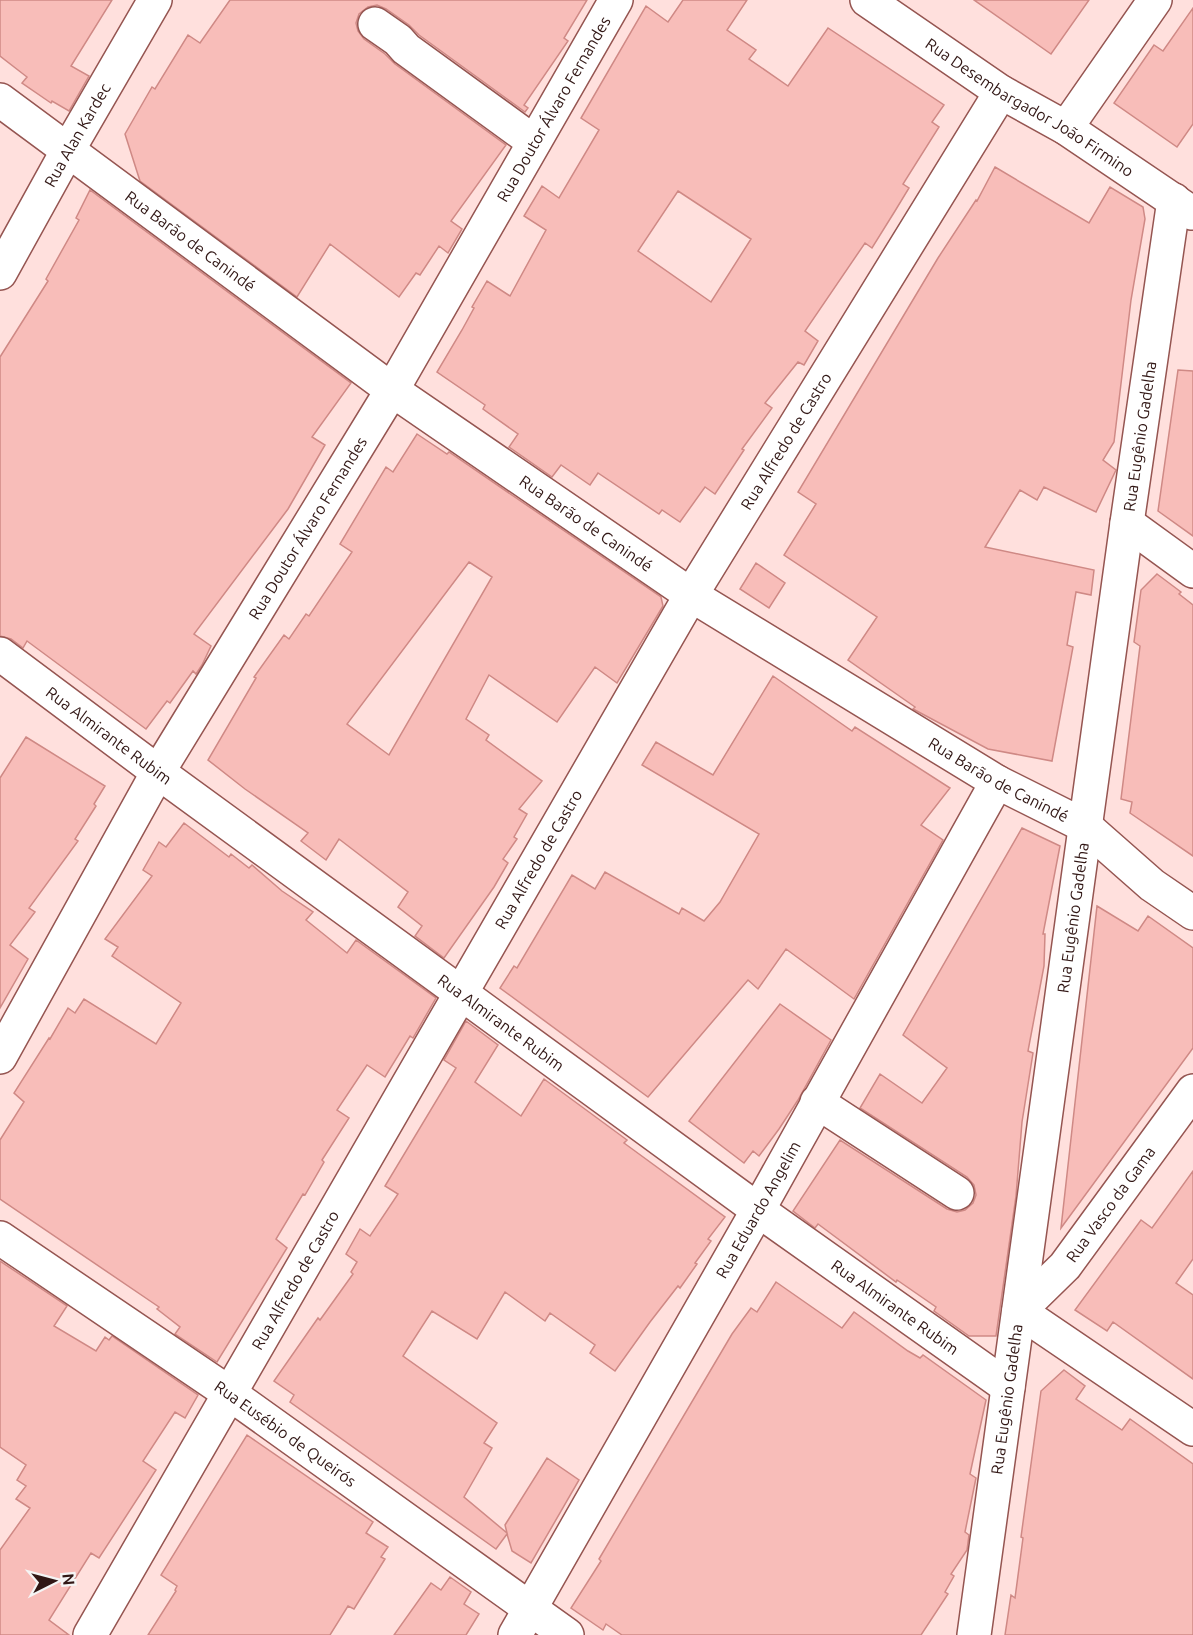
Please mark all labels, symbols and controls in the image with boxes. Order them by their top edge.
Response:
street label: Rua Doutor Álvaro Fernandes [493,13,614,205]
street label: Rua Desembargador João Firmino [922,34,1137,180]
street label: Rua Alan Kardec [40,80,114,190]
street label: Rua Barão de Canindé [122,187,259,295]
street label: Rua Eugênio Gadelha [1120,360,1159,513]
street label: Rua Alfredo de Castro [737,369,835,513]
street label: Rua Doutor Álvaro Fernandes [245,433,370,623]
street label: Rua Barão de Canindé [516,471,656,575]
street label: Rua Almirante Rubim [43,683,175,788]
street label: Rua Barão de Canindé [925,733,1072,825]
street label: Rua Alfredo de Castro [491,786,586,932]
street label: Rua Eugênio Gadelha [1053,841,1092,994]
street label: Rua Almirante Rubim [435,970,568,1074]
street label: Rua Eduardo Angelim [712,1138,804,1281]
street label: Rua Vasco da Gama [1062,1143,1158,1265]
street label: Rua Alfredo de Castro [248,1207,342,1353]
street label: Rua Almirante Rubim [828,1256,962,1358]
street label: Rua Eugênio Gadelha [987,1323,1026,1476]
street label: Rua Eusébio de Queirós [211,1377,360,1490]
north arrow [24,1551,84,1611]
text: N [59,1573,78,1586]

